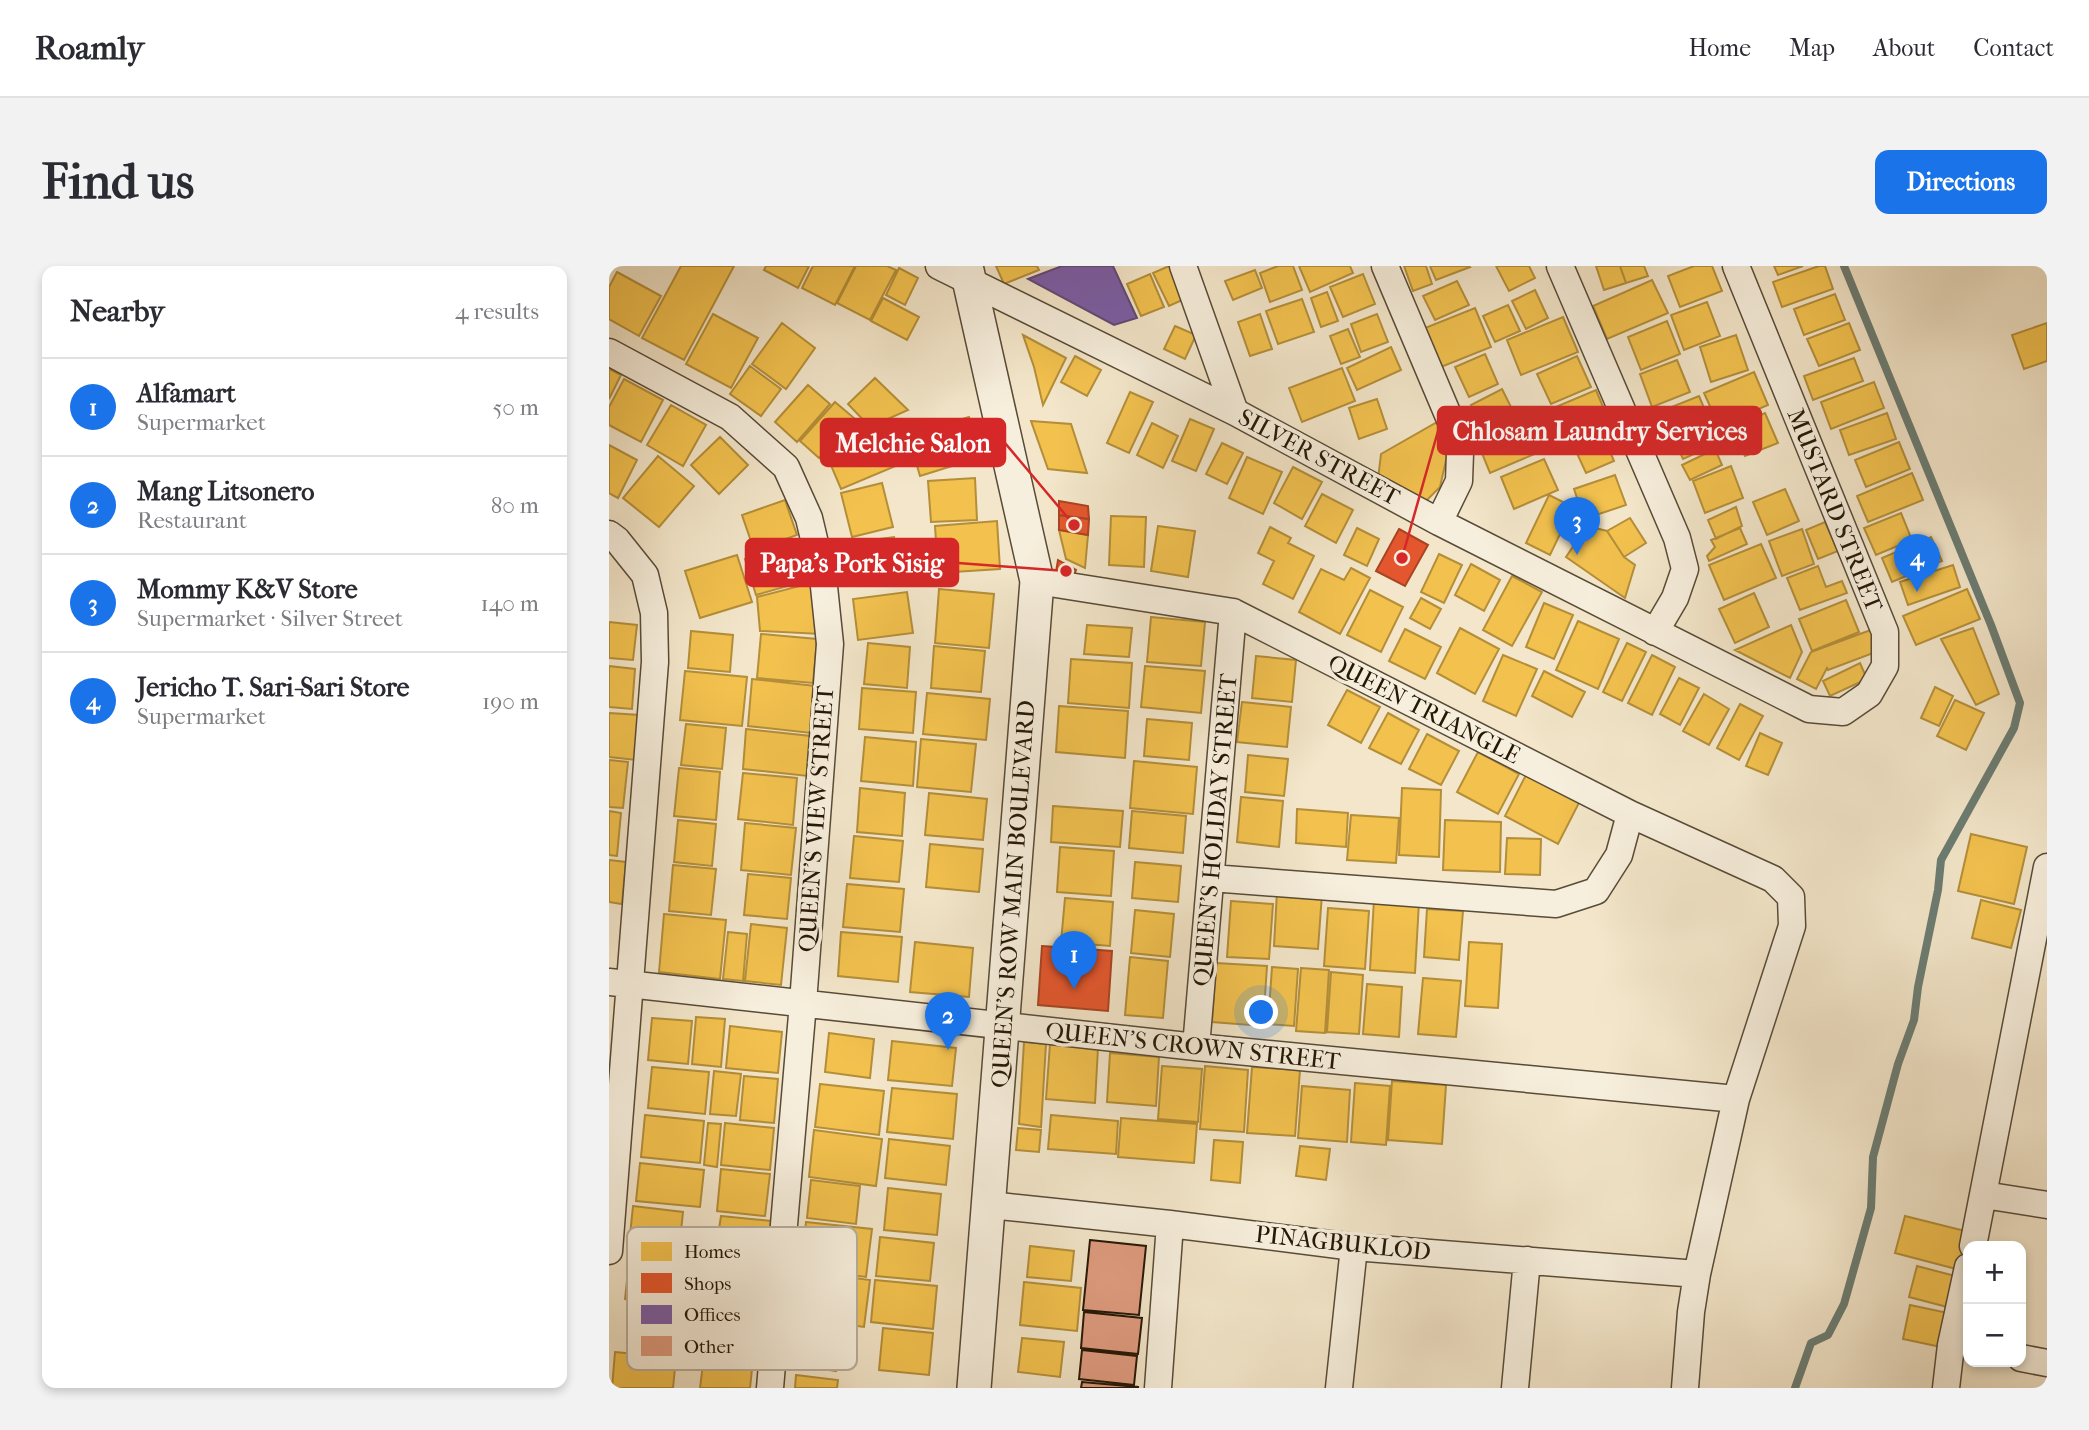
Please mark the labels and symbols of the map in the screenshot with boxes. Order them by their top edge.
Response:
street label: SILVER STREET [1234,403,1405,512]
street label: MUSTARD STREET [1781,404,1889,616]
callout: Chlosam Laundry Services [1438,407,1761,454]
text: Chlosam Laundry Services [1453,416,1748,447]
callout: Melchie Salon [821,419,1005,466]
text: Melchie Salon [835,428,992,459]
pin: 3 [1554,497,1600,555]
pin: 4 [1894,534,1940,592]
callout: Papa's Pork Sisig [746,539,958,586]
text: Papa's Pork Sisig [760,548,945,579]
street label: QUEEN TRIANGLE [1323,648,1525,770]
street label: QUEEN'S HOLIDAY STREET [1187,672,1243,988]
street label: QUEEN'S VIEW STREET [793,684,839,953]
street label: QUEEN'S ROW MAIN BOULEVARD [985,699,1041,1089]
pin: 1 [1051,931,1097,989]
pin: 2 [925,992,971,1050]
your location [1244,995,1278,1029]
street label: QUEEN'S CROWN STREET [1044,1017,1343,1076]
street label: PINAGBUKLOD [1254,1220,1432,1266]
legend [627,1227,857,1370]
text: Homes [684,1241,740,1263]
text: Shops [684,1273,731,1295]
text: Offices [684,1304,740,1326]
text: Other [684,1336,735,1358]

